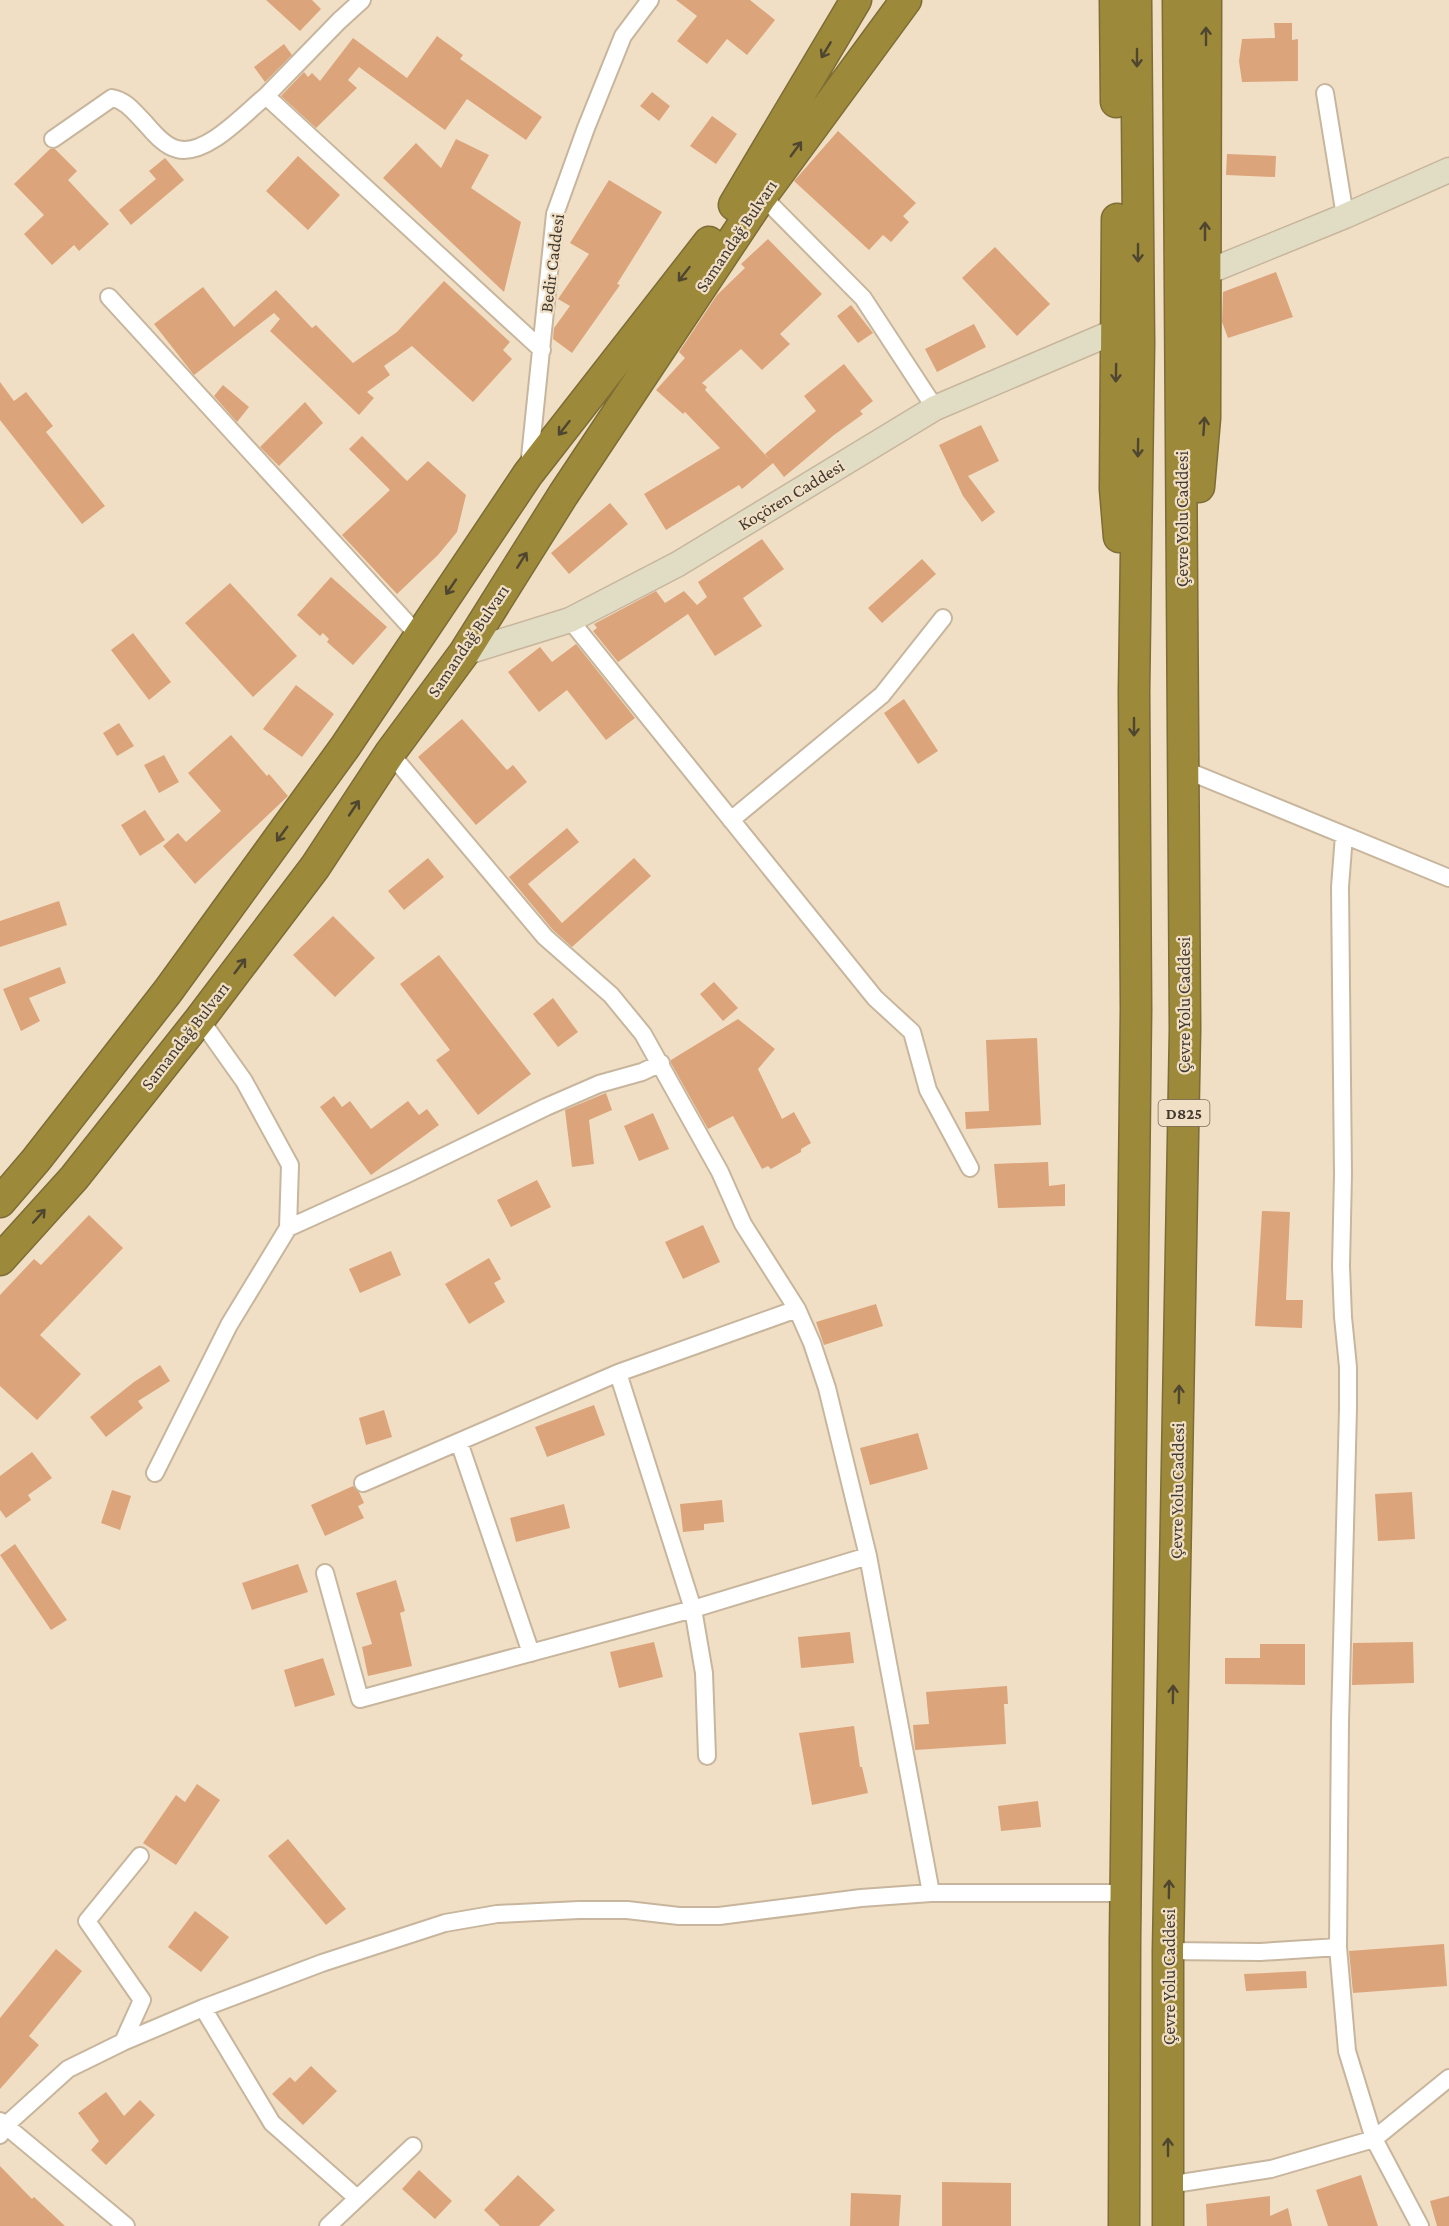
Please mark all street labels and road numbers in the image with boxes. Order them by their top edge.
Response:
street label: Samandağ Bulvarı [691,176,781,296]
street label: Bedir Caddesi [536,212,568,313]
street label: Çevre Yolu Caddesi [1172,451,1192,587]
street label: Koçören Caddesi [734,455,848,534]
street label: Samandağ Bulvarı [423,581,513,701]
street label: Çevre Yolu Caddesi [1174,937,1194,1073]
street label: Samandağ Bulvarı [137,978,233,1094]
road number: D825 [1158,1100,1210,1126]
street label: Çevre Yolu Caddesi [1166,1422,1188,1559]
street label: Çevre Yolu Caddesi [1159,1909,1179,2045]

